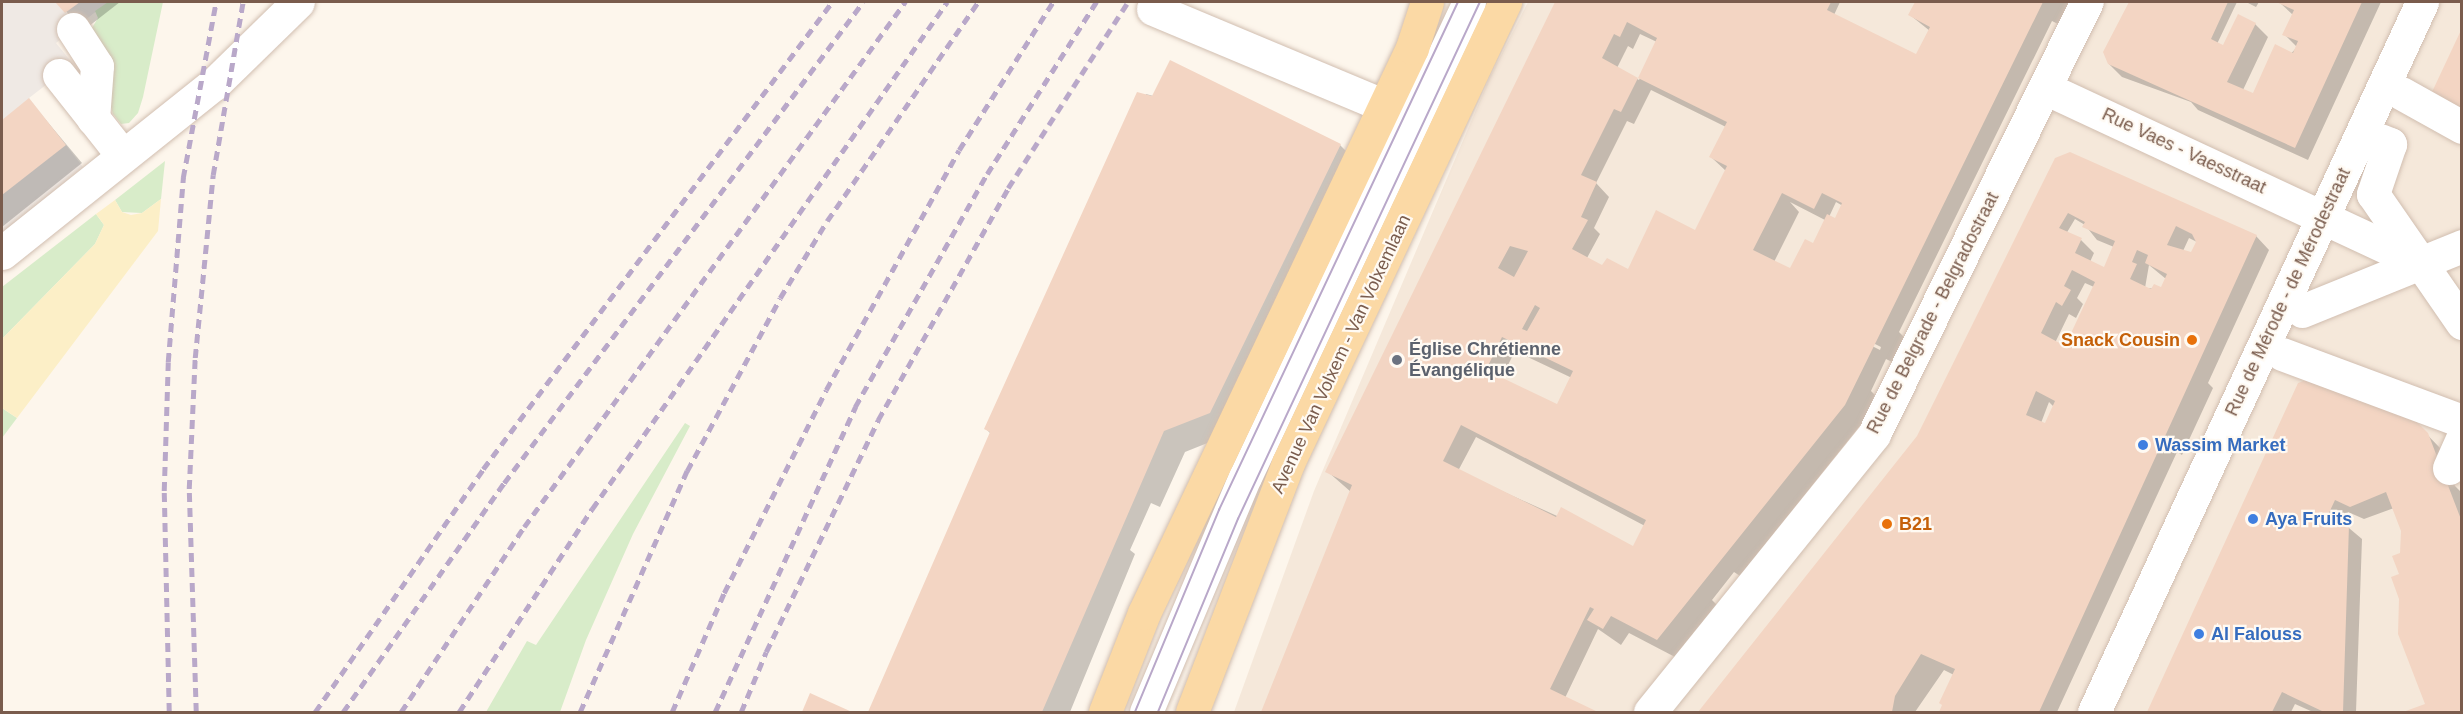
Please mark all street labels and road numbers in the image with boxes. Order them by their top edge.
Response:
street label: Rue Vaes - Vaesstraat [2099,104,2269,198]
street label: Rue de Mérode - de Mérodestraat [2221,165,2355,419]
street label: Rue de Belgrade - Belgradostraat [1863,189,2003,437]
street label: Avenue Van Volxem - Van Volxemlaan [1267,211,1415,497]

